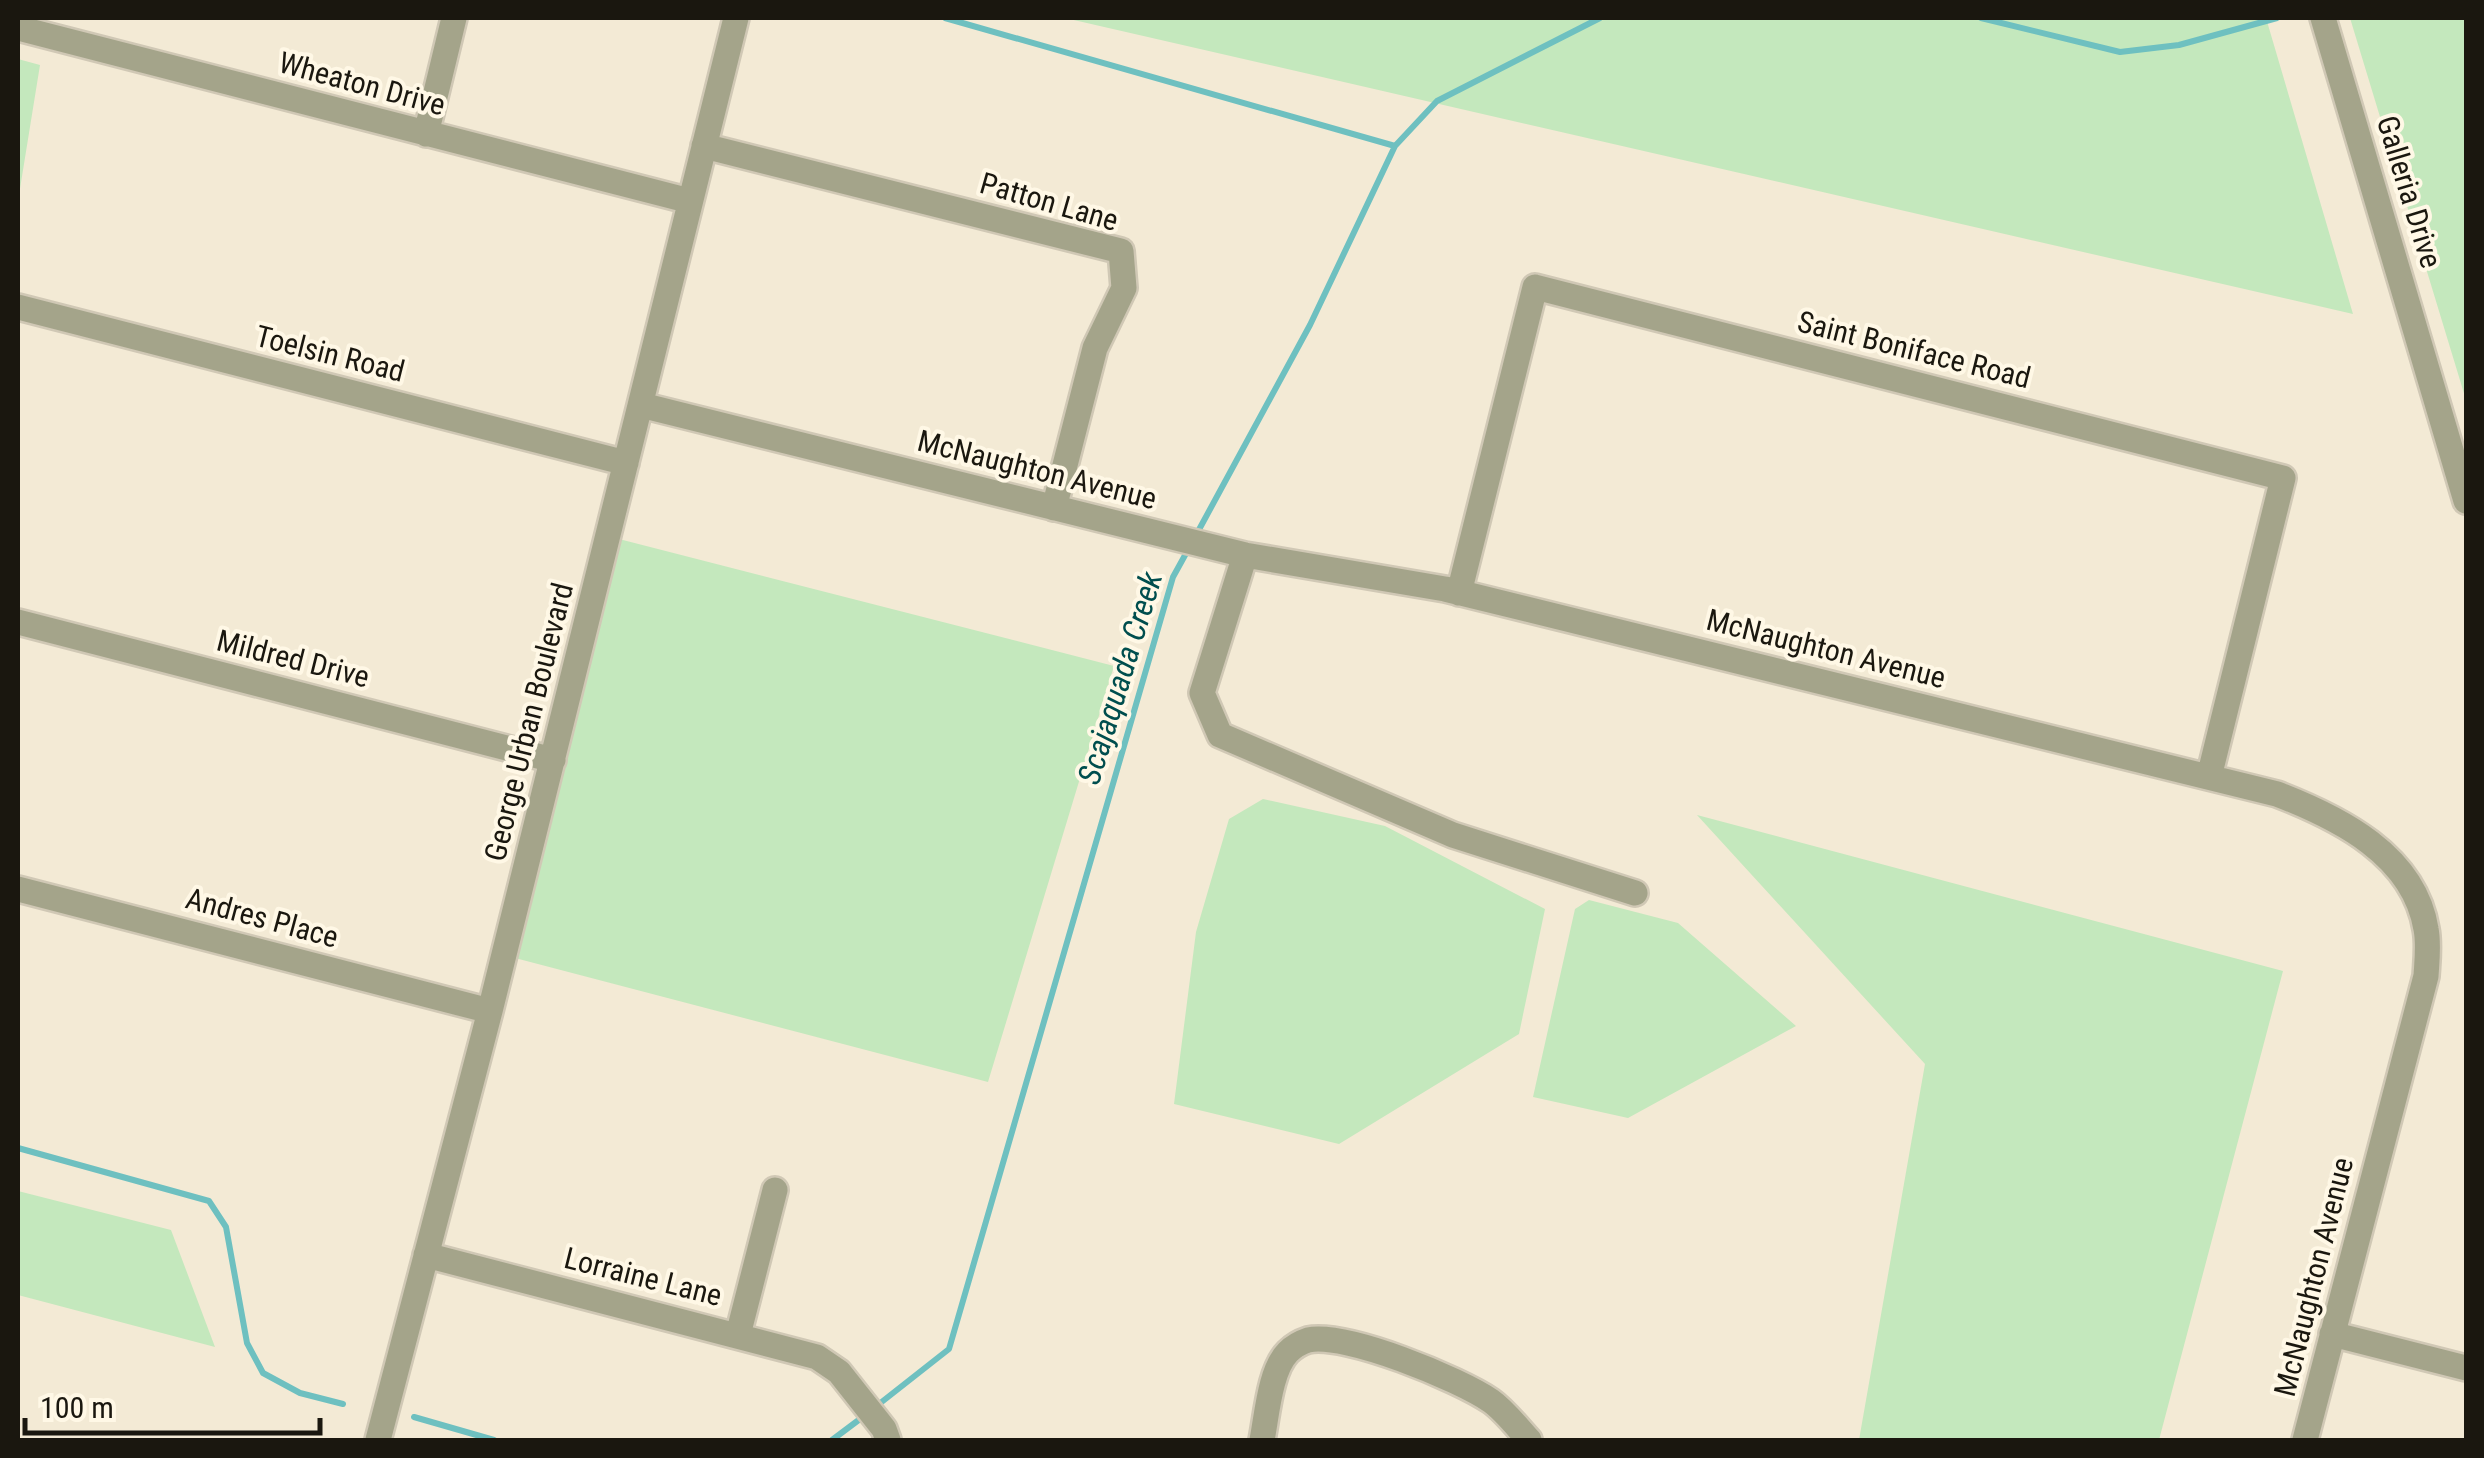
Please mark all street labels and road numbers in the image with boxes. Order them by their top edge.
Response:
street label: Wheaton Drive [275,45,449,123]
street label: Galleria Drive [2370,112,2449,272]
street label: Patton Lane [976,165,1122,238]
street label: Saint Boniface Road [1794,304,2034,395]
street label: Toelsin Road [252,318,408,389]
street label: McNaughton Avenue [914,423,1160,516]
street label: George Urban Boulevard [477,579,580,865]
street label: McNaughton Avenue [1703,602,1949,695]
street label: Mildred Drive [213,623,373,694]
street label: Andres Place [182,880,342,955]
street label: McNaughton Avenue [2267,1154,2360,1400]
street label: Lorraine Lane [561,1240,725,1313]

